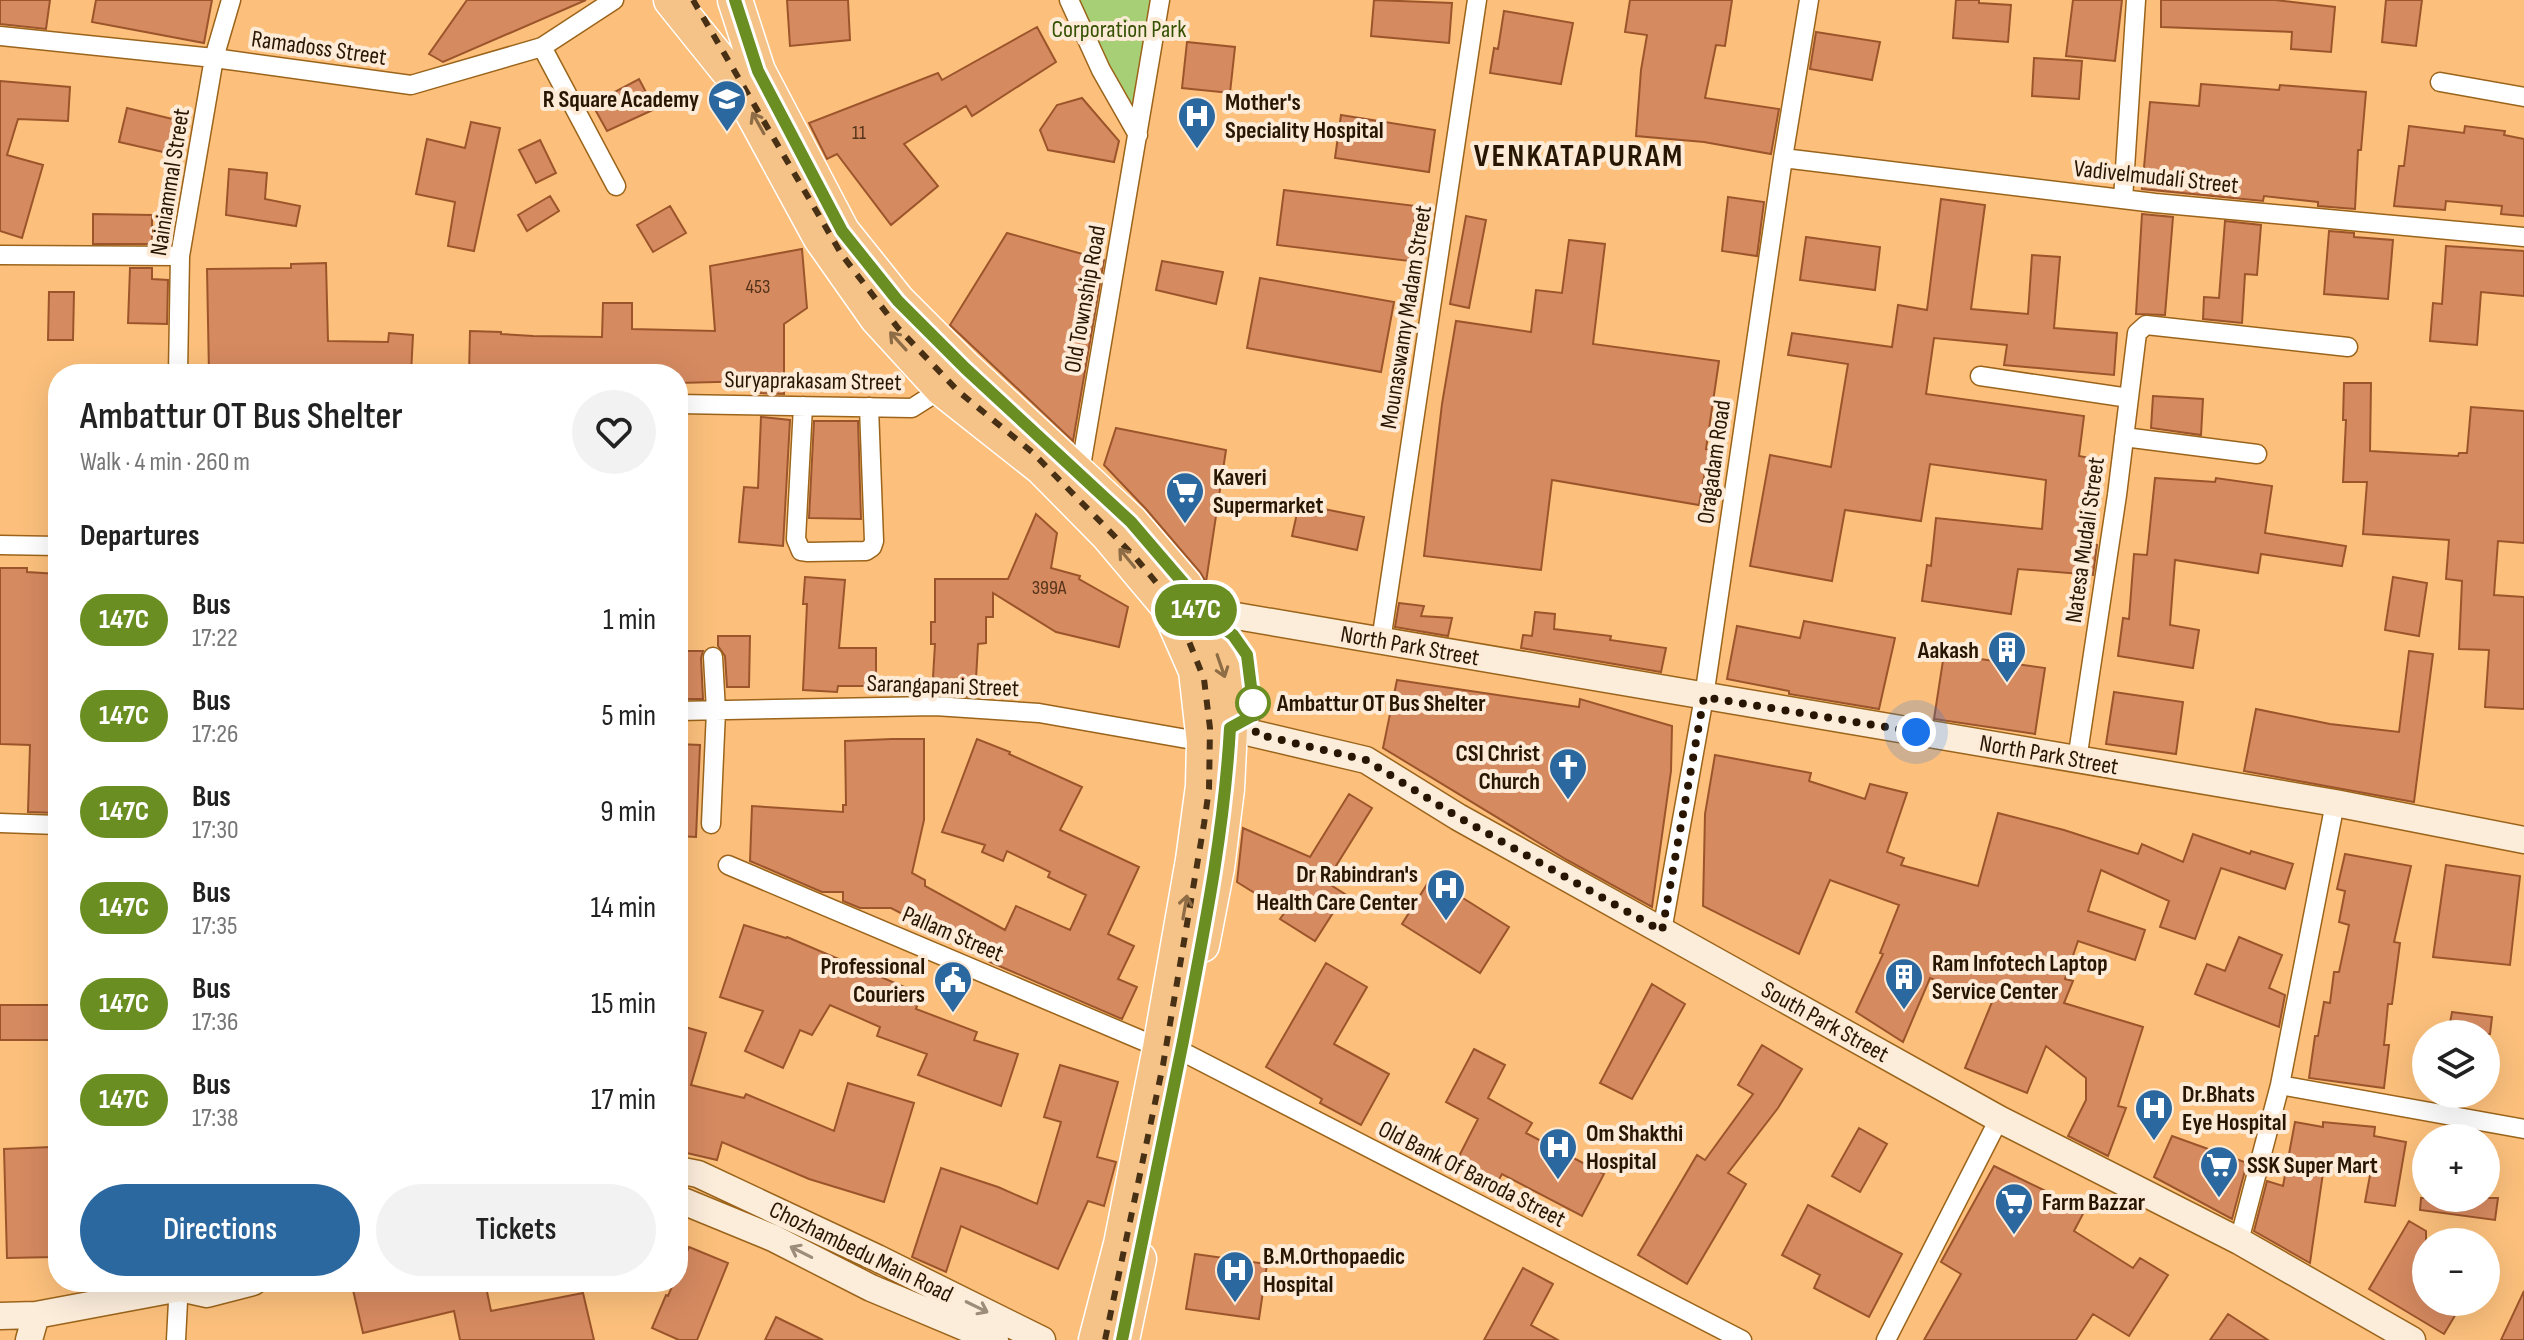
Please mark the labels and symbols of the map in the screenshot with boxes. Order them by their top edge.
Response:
park label: Corporation Park [1052,15,1186,44]
street label: Ramadoss Street [250,24,388,72]
school or university icon: R Square Academy [706,78,748,133]
place label: R Square Academy [543,85,699,114]
place label: Mother's Speciality Hospital [1225,88,1384,145]
hospital icon: Mother's Speciality Hospital [1176,95,1218,150]
street label: Nainiammal Street [144,106,196,258]
one-way arrow [750,112,766,135]
house number: 11 [852,121,866,145]
district label: VENKATAPURAM [1474,137,1684,176]
street label: Vadivelmudali Street [2072,154,2240,200]
street label: Mounaswamy Madam Street [1374,203,1438,431]
street label: Old Township Road [1058,223,1112,375]
house number: 453 [746,275,770,299]
one-way arrow [889,331,908,351]
street label: Suryaprakasam Street [724,365,902,397]
street label: Oragadam Road [1691,398,1737,526]
street label: Natesa Mudali Street [2059,455,2111,625]
place label: Kaveri Supermarket [1213,463,1323,520]
supermarket icon: Kaveri Supermarket [1164,470,1206,525]
one-way arrow [1118,548,1136,568]
house number: 399A [1032,576,1067,600]
line badge: 147C [1140,584,1252,636]
street label: North Park Street [1338,620,1482,672]
building icon: Aakash [1986,629,2028,684]
place label: Aakash [1917,636,1979,665]
one-way arrow [1214,654,1229,679]
street label: Sarangapani Street [866,669,1020,703]
marker: Ambattur OT Bus Shelter [1236,686,1270,720]
place label: Ambattur OT Bus Shelter [1276,689,1486,718]
your location [1896,712,1936,752]
street label: North Park Street [1977,729,2121,781]
place label: CSI Christ Church [1455,739,1540,796]
church icon: CSI Christ Church [1547,746,1589,801]
place label: Dr Rabindran's Health Care Center [1256,860,1419,917]
hospital icon: Dr Rabindran's Health Care Center [1425,867,1467,922]
one-way arrow [1178,895,1193,920]
street label: Pallam Street [898,900,1008,968]
place label: Ram Infotech Laptop Service Center [1932,949,2108,1006]
place label: Professional Couriers [820,952,925,1009]
building icon: Ram Infotech Laptop Service Center [1883,956,1925,1011]
public building icon: Professional Couriers [932,959,974,1014]
street label: South Park Street [1756,975,1894,1069]
place label: Dr.Bhats Eye Hospital [2182,1080,2287,1137]
hospital icon: Dr.Bhats Eye Hospital [2133,1087,2175,1142]
street label: Old Bank Of Baroda Street [1374,1114,1570,1234]
place label: Om Shakthi Hospital [1586,1119,1683,1176]
hospital icon: Om Shakthi Hospital [1537,1126,1579,1181]
supermarket icon: SSK Super Mart [2198,1144,2240,1199]
place label: SSK Super Mart [2247,1151,2378,1180]
supermarket icon: Farm Bazzar [1993,1181,2035,1236]
place label: Farm Bazzar [2042,1188,2146,1217]
street label: Chozhambedu Main Road [764,1195,958,1309]
place label: B.M.Orthopaedic Hospital [1263,1242,1405,1299]
one-way arrow [790,1244,814,1260]
hospital icon: B.M.Orthopaedic Hospital [1214,1249,1256,1304]
one-way arrow [965,1300,989,1316]

